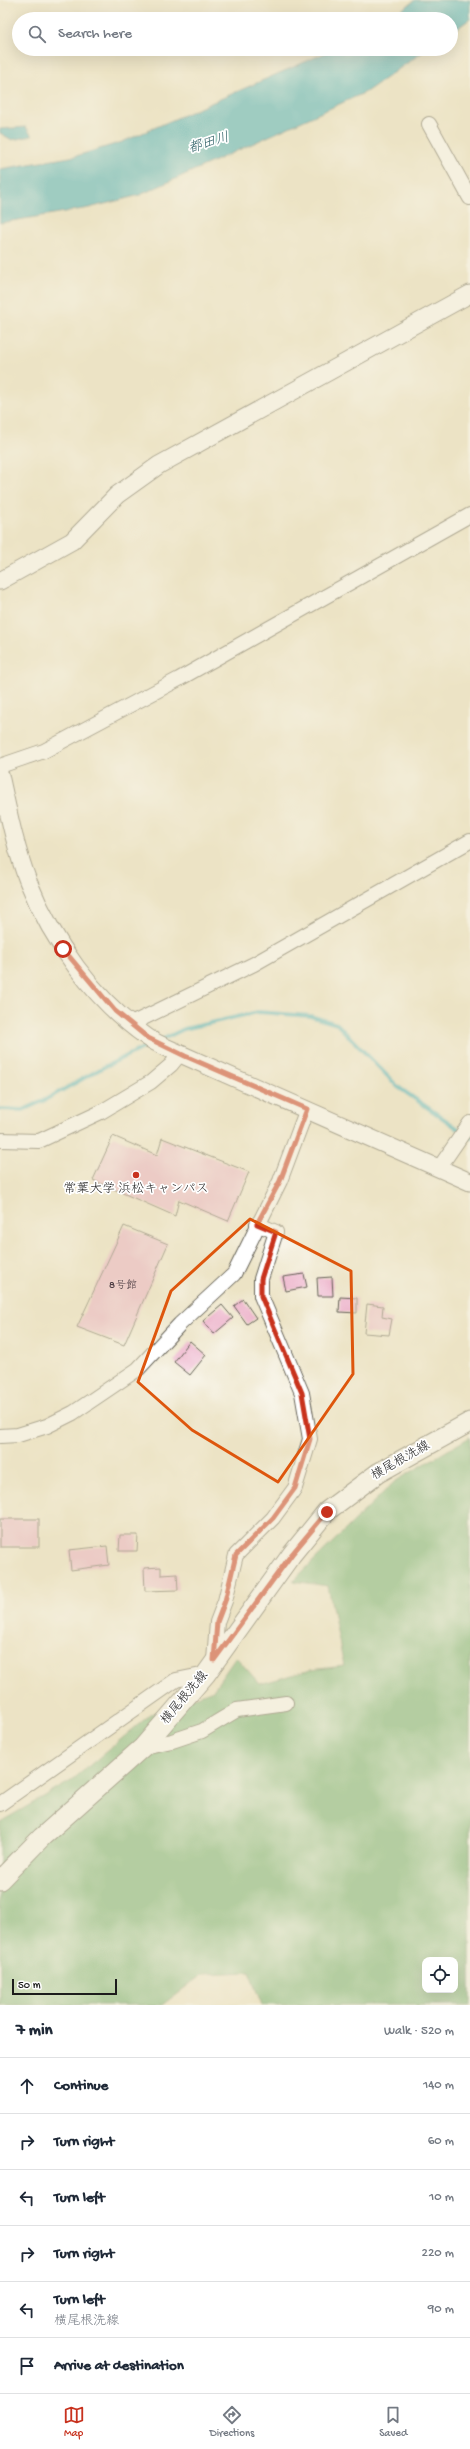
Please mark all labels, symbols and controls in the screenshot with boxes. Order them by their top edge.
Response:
search box [12,12,458,56]
icon: search [26,23,48,45]
text: Search here [58,25,132,43]
water label: 都田川 [186,129,232,158]
route start [54,940,72,958]
marker: 常葉大学 浜松キャンパス [131,1170,141,1180]
place label: 常葉大学 浜松キャンパス [63,1181,209,1197]
house number: 8号館 [109,1279,137,1292]
street label: 横尾根洗線 [369,1437,434,1484]
route end [318,1503,336,1521]
street label: 横尾根洗線 [158,1667,212,1728]
map controls [422,1957,458,1993]
button: locate [422,1957,458,1993]
scale bar [12,1977,117,1996]
text: 50 m [18,1980,40,1992]
text: 7 min [16,2021,53,2041]
text: Walk · 520 m [384,2024,454,2039]
icon: ahead [16,2075,38,2097]
text: Continue [54,2077,108,2095]
text: 140 m [423,2078,454,2093]
icon: right [16,2131,38,2153]
text: Turn right [54,2133,114,2151]
text: 60 m [428,2134,454,2149]
icon: left [16,2187,38,2209]
text: Turn left [54,2189,105,2207]
text: 10 m [429,2190,454,2205]
icon: right [16,2243,38,2265]
text: Turn right [54,2245,114,2263]
text: 220 m [422,2246,454,2261]
text: Turn left [54,2291,105,2309]
icon: left [16,2299,38,2321]
text: 90 m [428,2302,454,2317]
text: 横尾根洗線 [54,2314,119,2329]
icon: arrive [16,2355,38,2377]
text: Arrive at destination [54,2357,184,2375]
tab: Map [63,2404,85,2440]
tab: Directions [210,2404,254,2440]
tab: Saved [379,2404,407,2440]

